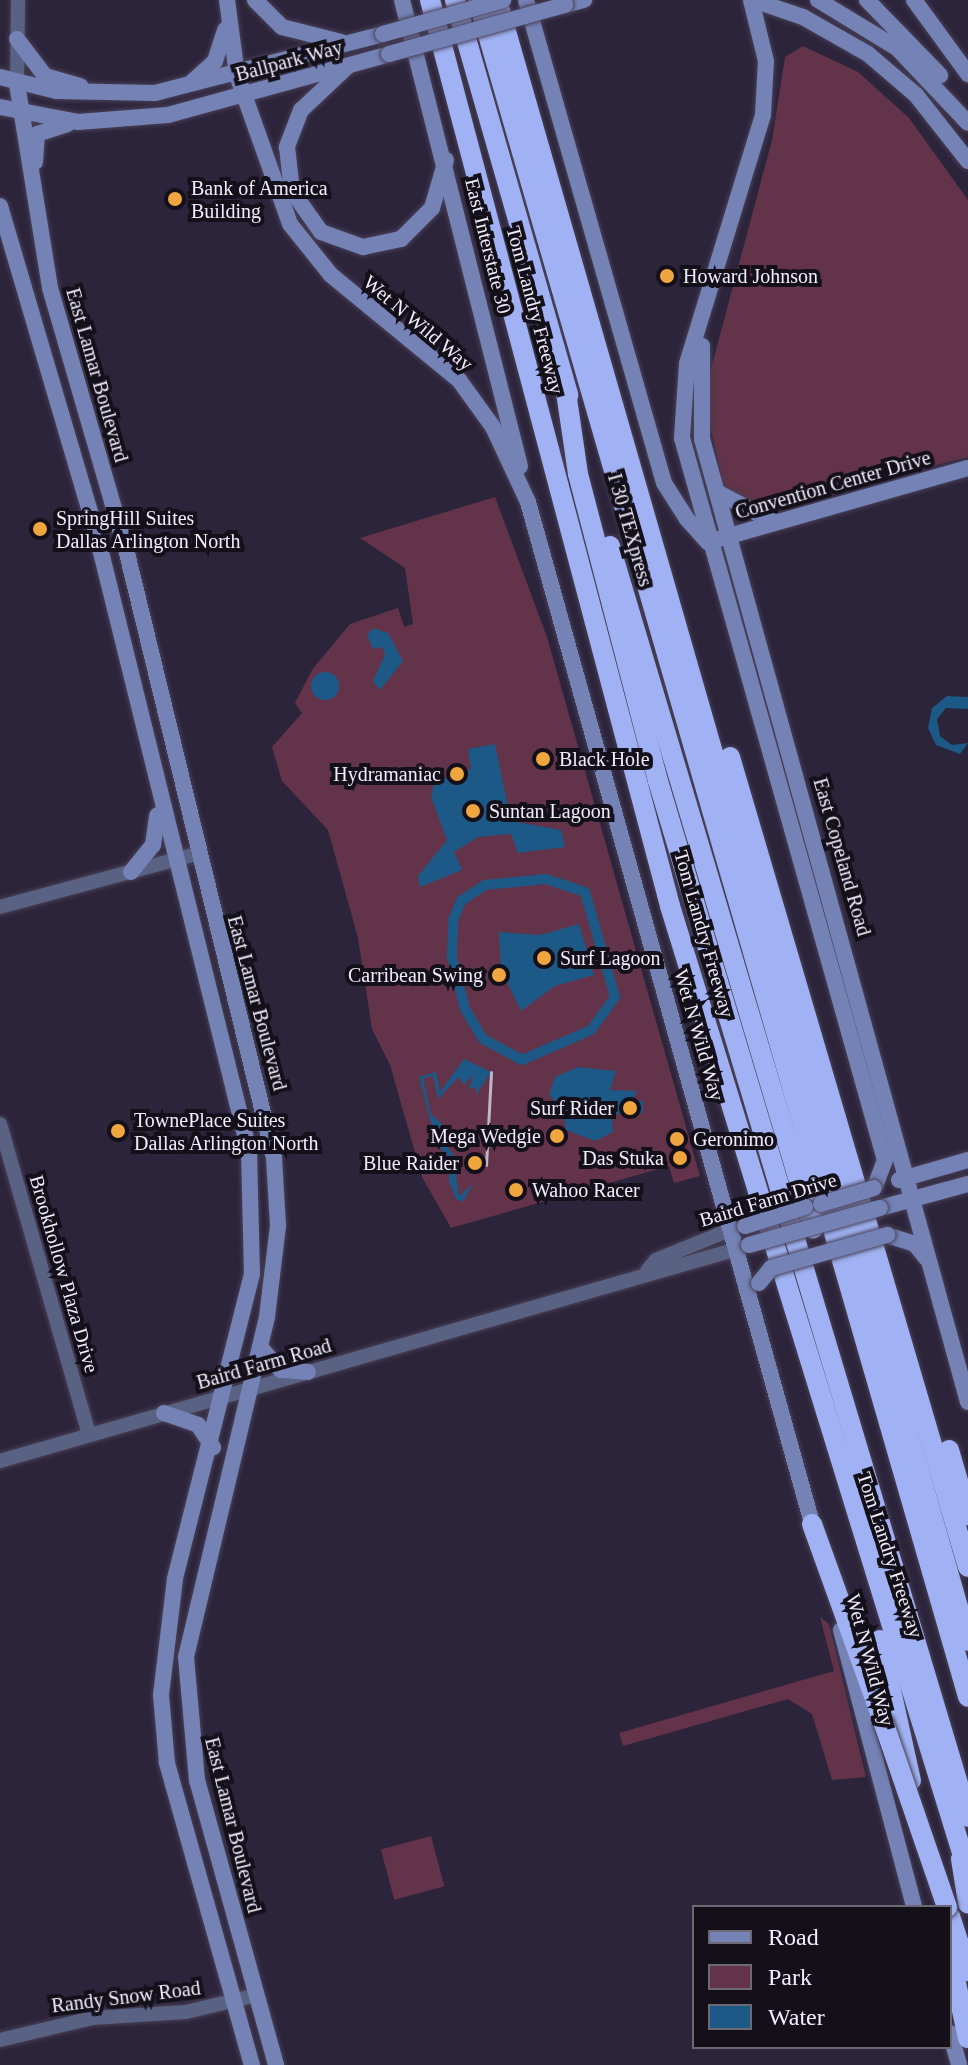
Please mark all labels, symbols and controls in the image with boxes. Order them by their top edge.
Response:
street label: Ballpark Way [233,35,345,87]
place label: Bank of America Building [191,176,329,223]
street label: East Interstate 30 [460,176,516,316]
marker: Bank of America Building [166,190,184,208]
street label: Tom Landry Freeway [501,223,569,397]
place label: Howard Johnson [683,264,818,288]
marker: Howard Johnson [658,267,676,285]
street label: Wet N Wild Way [358,270,478,376]
street label: East Lamar Boulevard [61,285,133,465]
street label: Convention Center Drive [733,446,933,524]
street label: I 30 TEXpress [602,471,658,589]
place label: SpringHill Suites Dallas Arlington North [56,506,242,553]
marker: SpringHill Suites Dallas Arlington North [31,520,49,538]
place label: Black Hole [559,747,650,771]
marker: Black Hole [534,750,552,768]
place label: Hydramaniac [333,762,441,786]
marker: Hydramaniac [448,765,466,783]
street label: East Copeland Road [808,775,876,939]
place label: Suntan Lagoon [489,799,611,823]
marker: Suntan Lagoon [464,802,482,820]
street label: Tom Landry Freeway [669,848,739,1020]
street label: East Lamar Boulevard [222,913,292,1093]
place label: Surf Lagoon [560,946,661,970]
marker: Surf Lagoon [535,949,553,967]
place label: Carribean Swing [348,963,483,987]
marker: Carribean Swing [490,966,508,984]
street label: Wet N Wild Way [669,966,729,1104]
place label: Surf Rider [530,1096,614,1120]
marker: Surf Rider [621,1099,639,1117]
place label: TownePlace Suites Dallas Arlington North [134,1108,320,1155]
marker: TownePlace Suites Dallas Arlington North [109,1122,127,1140]
place label: Mega Wedgie [430,1124,541,1148]
marker: Mega Wedgie [548,1127,566,1145]
place label: Geronimo [693,1127,774,1151]
marker: Geronimo [668,1130,686,1148]
place label: Das Stuka [582,1146,664,1170]
marker: Das Stuka [671,1149,689,1167]
place label: Blue Raider [363,1151,459,1175]
marker: Blue Raider [466,1154,484,1172]
street label: Baird Farm Drive [697,1168,839,1232]
street label: Brookhollow Plaza Drive [24,1172,104,1376]
place label: Wahoo Racer [532,1178,640,1202]
marker: Wahoo Racer [507,1181,525,1199]
street label: Baird Farm Road [194,1333,334,1395]
street label: Tom Landry Freeway [852,1469,928,1641]
street label: Wet N Wild Way [841,1591,899,1729]
street label: East Lamar Boulevard [200,1735,266,1915]
legend [692,1905,952,2049]
text: Road [768,1924,819,1950]
text: Park [768,1964,812,1990]
street label: Randy Snow Road [50,1976,202,2018]
text: Water [768,2004,825,2030]

